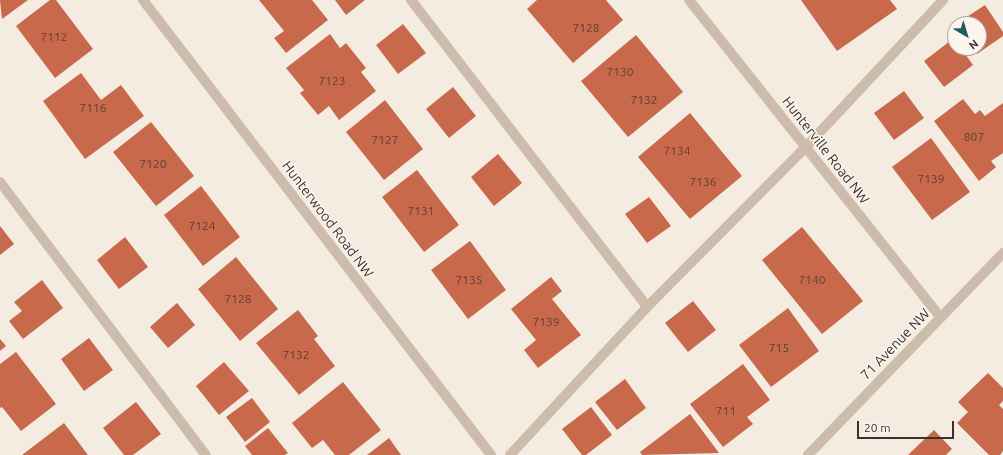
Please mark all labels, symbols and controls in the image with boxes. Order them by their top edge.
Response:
north arrow [947,16,987,56]
house number: 7128 [572,21,600,35]
house number: 7112 [40,30,68,44]
text: N [967,37,981,52]
house number: 7130 [606,65,634,79]
house number: 7123 [318,74,346,88]
house number: 7132 [630,93,658,107]
street label: Hunterville Road NW [779,93,873,207]
house number: 7116 [79,101,107,115]
house number: 807 [964,130,984,144]
house number: 7127 [371,133,399,147]
house number: 7134 [663,144,691,158]
house number: 7120 [139,157,167,171]
street label: Hunterwood Road NW [279,157,377,281]
house number: 7139 [917,172,945,186]
house number: 7136 [689,175,717,189]
house number: 7131 [407,204,435,218]
house number: 7124 [188,219,216,233]
house number: 7135 [455,273,483,287]
house number: 7140 [798,273,826,287]
house number: 7128 [224,292,252,306]
street label: 71 Avenue NW [857,305,933,383]
house number: 7139 [532,315,560,329]
house number: 715 [769,341,789,355]
house number: 7132 [282,348,310,362]
house number: 711 [716,404,736,418]
scale bar [859,413,956,439]
text: 20 m [864,421,891,434]

